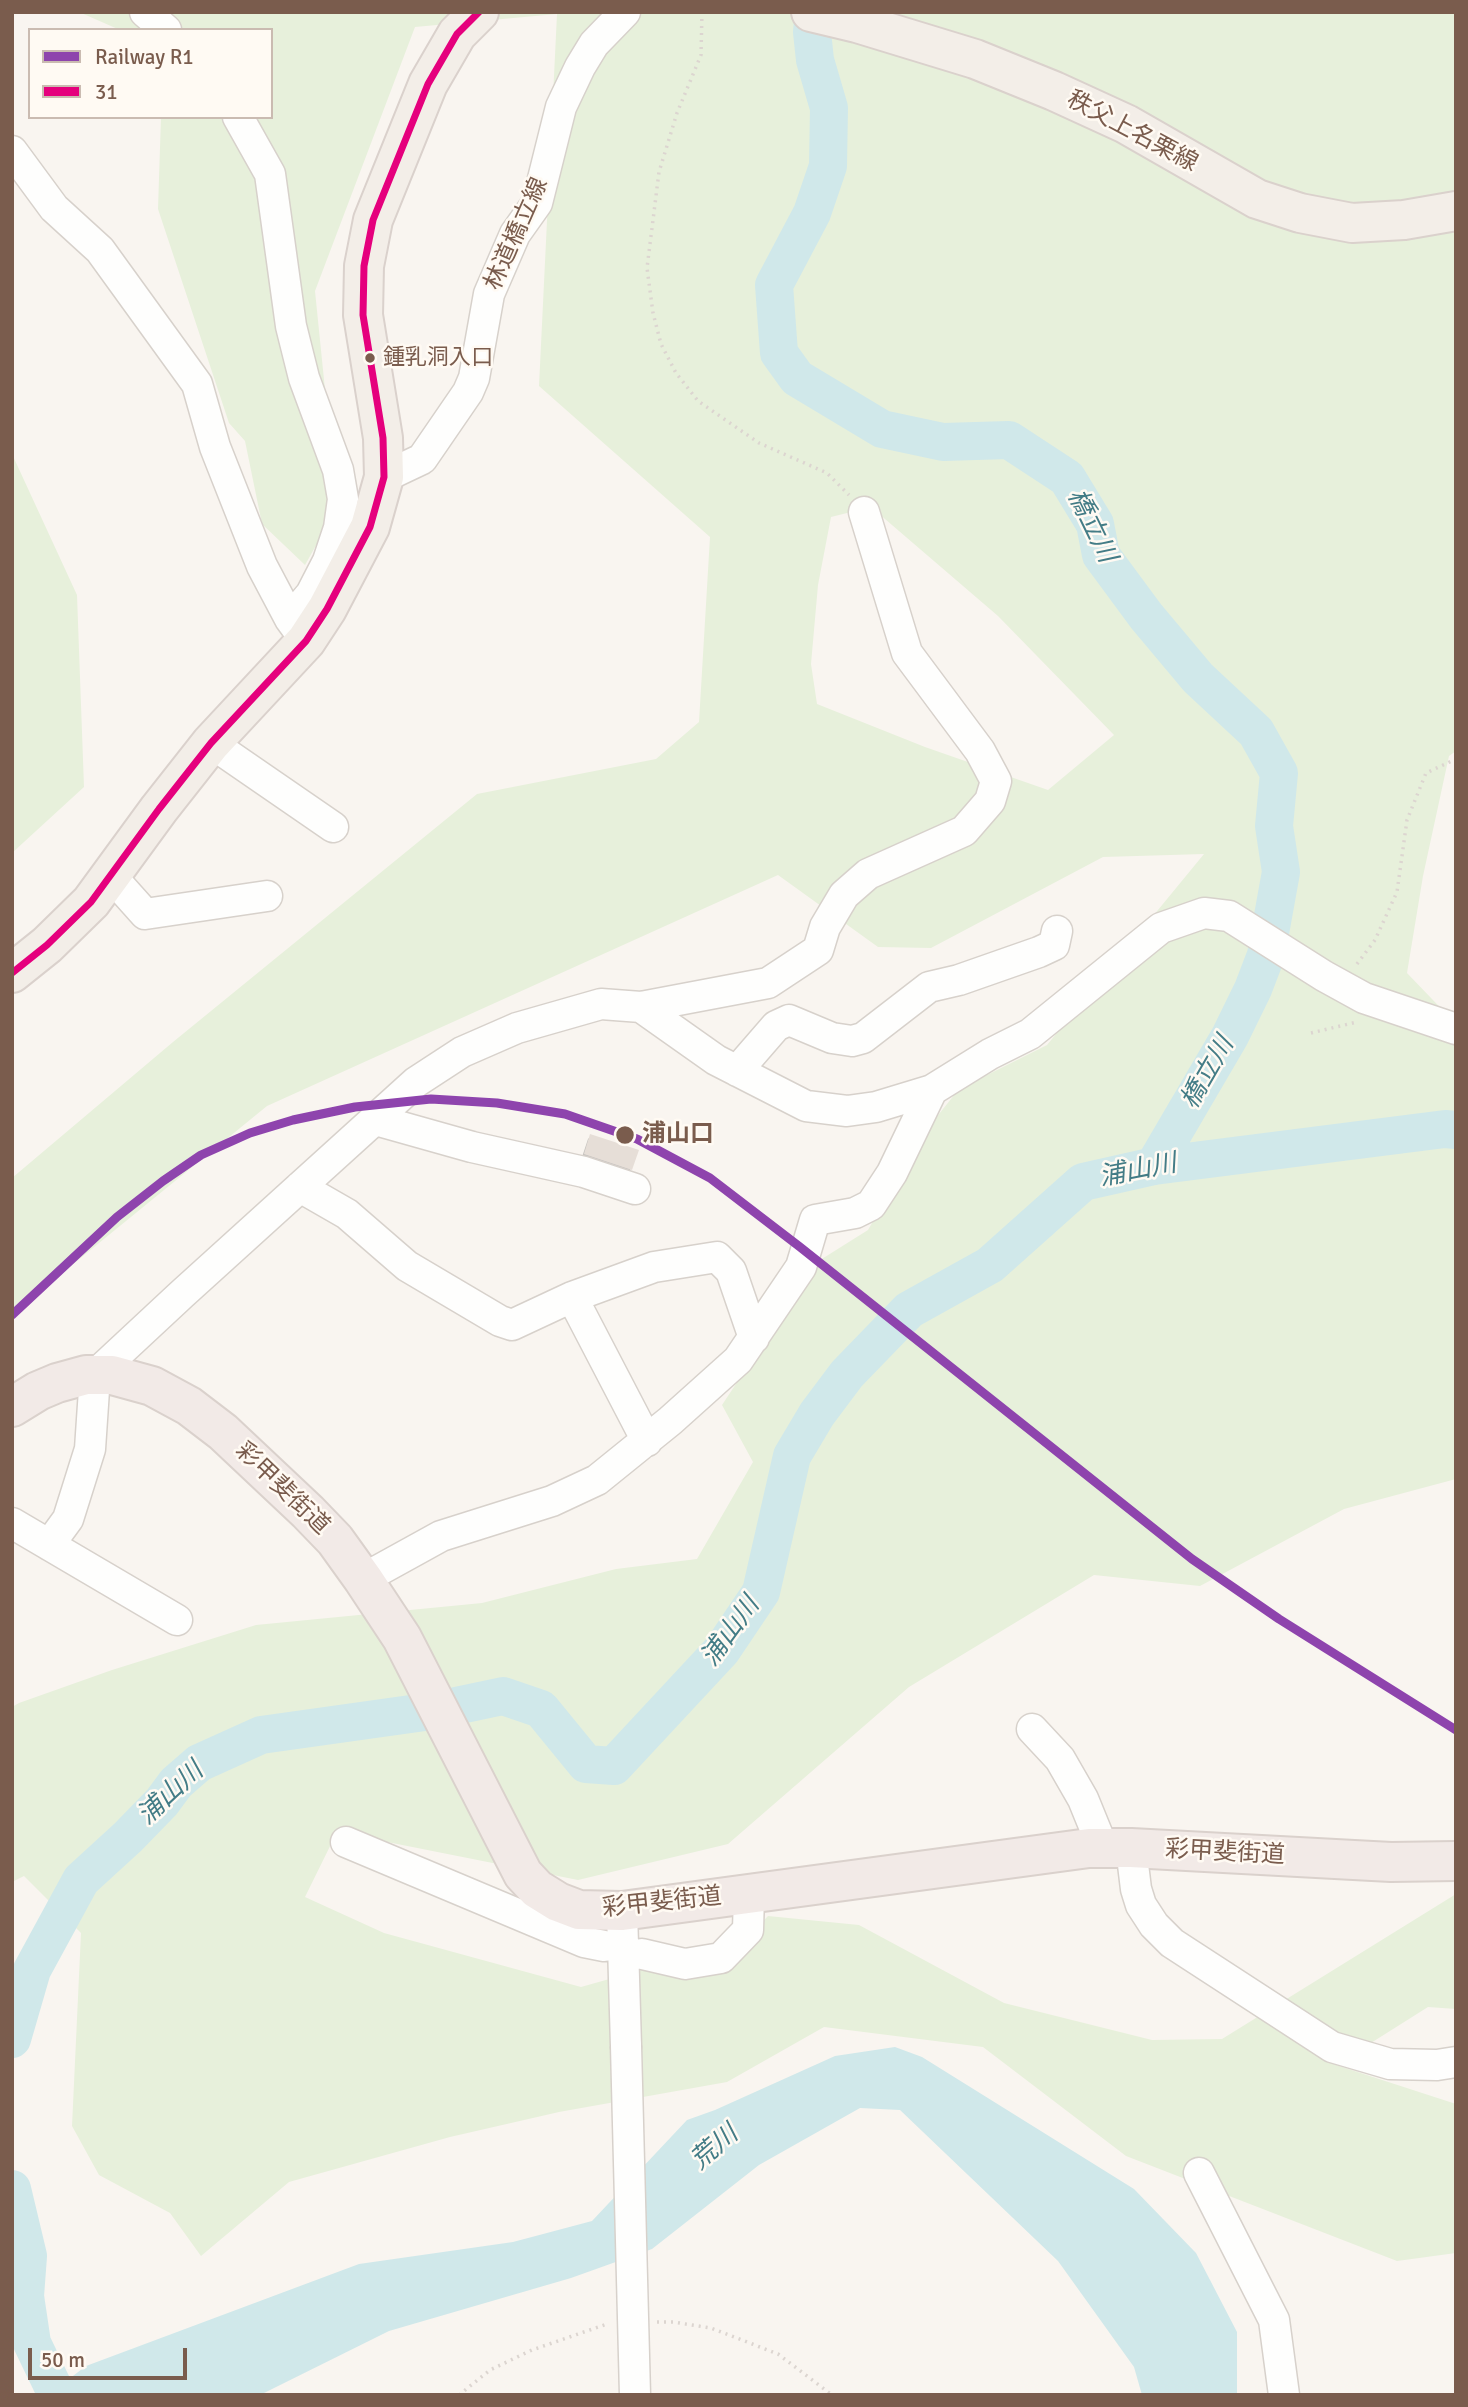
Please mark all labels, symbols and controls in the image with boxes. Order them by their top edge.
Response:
legend [28,28,273,119]
text: Railway R1 [95,44,194,70]
text: 31 [95,79,118,105]
street label: 秩父上名栗線 [1062,85,1202,179]
street label: 林道橋立線 [479,173,555,295]
place label: 鍾乳洞入口 [383,345,493,371]
marker: 鍾乳洞入口 [363,351,377,365]
water label: 橋立川 [1060,484,1122,568]
water label: 橋立川 [1175,1031,1241,1115]
place label: 浦山口 [642,1121,714,1149]
marker: 浦山口 [614,1124,636,1146]
water label: 浦山川 [1097,1148,1179,1194]
street label: 彩甲斐街道 [229,1437,335,1541]
water label: 浦山川 [695,1591,767,1673]
water label: 浦山川 [132,1756,210,1832]
street label: 彩甲斐街道 [1164,1835,1286,1871]
street label: 彩甲斐街道 [601,1882,723,1924]
water label: 荒川 [685,2119,745,2177]
scale bar [32,2334,191,2378]
text: 50 m [41,2347,85,2373]

